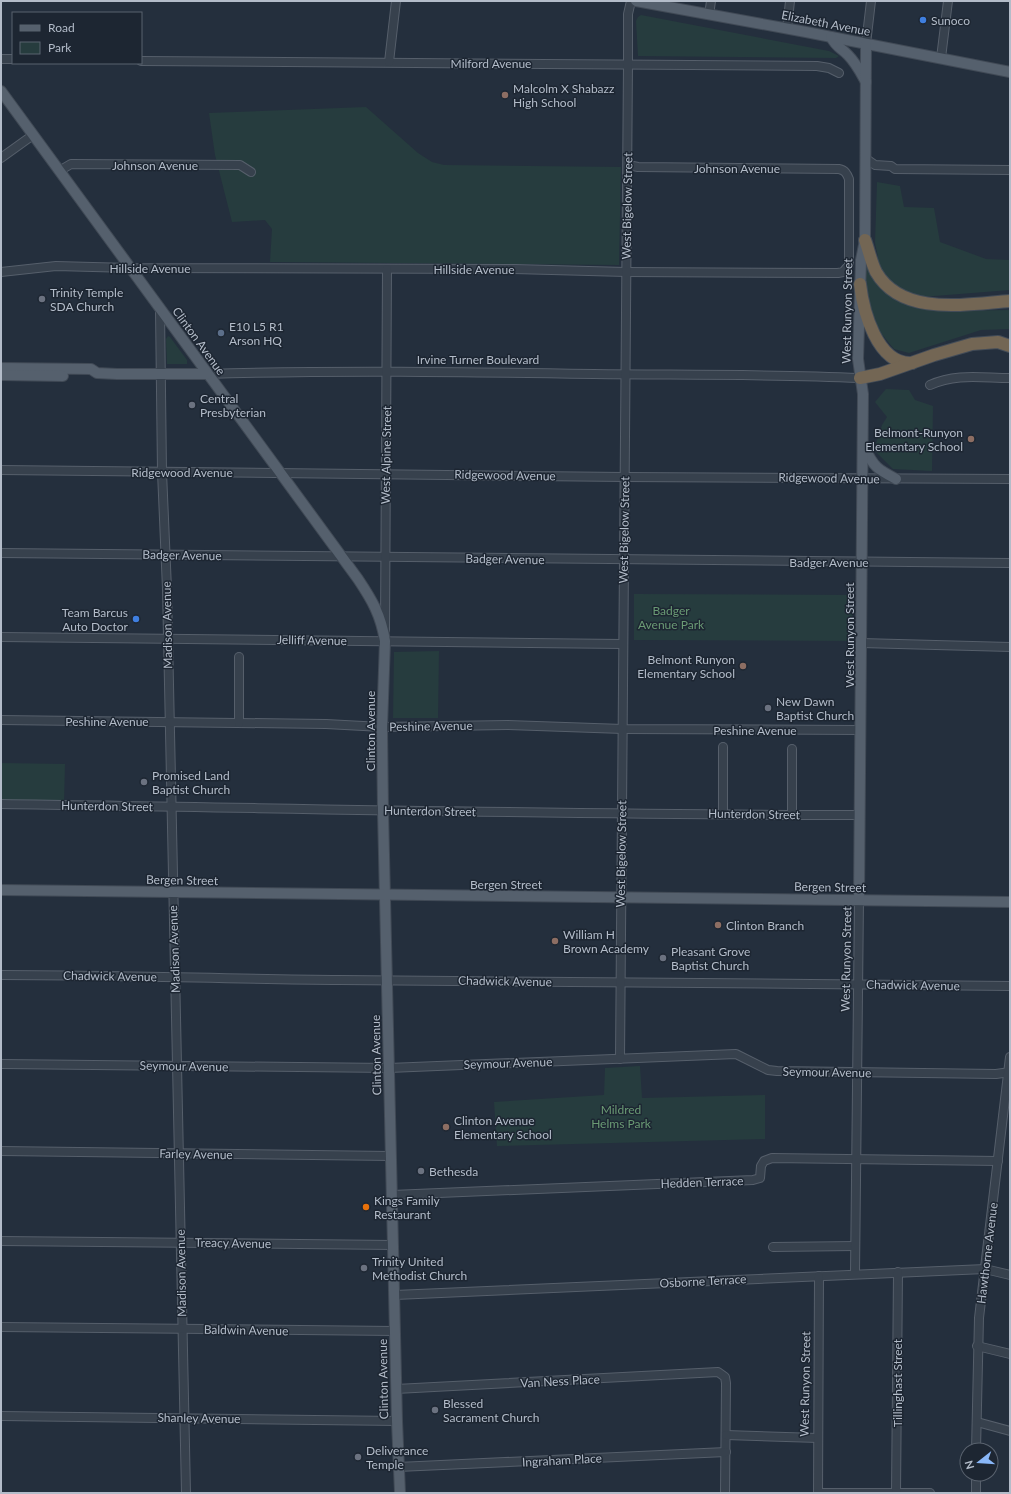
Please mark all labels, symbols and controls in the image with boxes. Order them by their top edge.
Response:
street label: Elizabeth Avenue [780,7,872,39]
legend [12,12,142,64]
place label: Sunoco [931,13,970,28]
marker: Sunoco [918,15,928,25]
text: Road [48,20,75,35]
text: Park [48,40,72,55]
street label: Milford Avenue [451,56,531,71]
place label: Malcolm X Shabazz High School [513,81,615,110]
marker: Malcolm X Shabazz High School [500,90,510,100]
street label: West Bigelow Street [619,152,635,260]
street label: Johnson Avenue [112,158,198,173]
street label: Johnson Avenue [694,161,780,176]
street label: West Runyon Street [839,258,855,364]
street label: Hillside Avenue [109,261,191,276]
street label: Hillside Avenue [433,262,515,277]
place label: Trinity Temple SDA Church [50,285,123,314]
marker: Trinity Temple SDA Church [37,294,47,304]
street label: Clinton Avenue [169,304,229,378]
place label: E10 L5 R1 Arson HQ [229,319,284,348]
marker: E10 L5 R1 Arson HQ [216,328,226,338]
street label: Irvine Turner Boulevard [417,352,539,367]
place label: Central Presbyterian [200,391,266,420]
marker: Central Presbyterian [187,400,197,410]
street label: West Alpine Street [378,405,394,504]
place label: Belmont-Runyon Elementary School [865,425,963,454]
marker: Belmont-Runyon Elementary School [966,434,976,444]
street label: Ridgewood Avenue [131,465,233,480]
street label: Ridgewood Avenue [454,467,556,483]
street label: Ridgewood Avenue [778,470,880,486]
street label: West Bigelow Street [616,476,632,584]
street label: Badger Avenue [142,547,222,563]
street label: Badger Avenue [465,551,545,567]
street label: Badger Avenue [789,555,869,570]
street label: Madison Avenue [159,581,175,669]
street label: West Runyon Street [842,582,857,688]
park label: Badger Avenue Park [638,603,705,632]
place label: Team Barcus Auto Doctor [62,605,129,634]
marker: Team Barcus Auto Doctor [131,614,141,624]
street label: Jelliff Avenue [277,632,347,648]
place label: Belmont Runyon Elementary School [637,652,735,681]
marker: Belmont Runyon Elementary School [738,661,748,671]
street label: Clinton Avenue [363,691,378,771]
place label: New Dawn Baptist Church [776,694,854,723]
marker: New Dawn Baptist Church [763,703,773,713]
street label: Peshine Avenue [65,714,149,729]
street label: Peshine Avenue [389,718,473,734]
street label: Peshine Avenue [713,723,797,738]
place label: Promised Land Baptist Church [152,768,230,797]
marker: Promised Land Baptist Church [139,777,149,787]
street label: Hunterdon Street [61,798,154,814]
street label: West Bigelow Street [613,800,629,908]
street label: Hunterdon Street [384,803,477,819]
street label: Hunterdon Street [708,806,801,822]
street label: Bergen Street [146,872,219,888]
street label: Bergen Street [470,877,543,892]
street label: Bergen Street [794,879,867,895]
street label: Madison Avenue [165,905,183,993]
street label: West Runyon Street [838,906,854,1012]
place label: Clinton Branch [726,918,804,933]
marker: Clinton Branch [713,920,723,930]
place label: William H Brown Academy [563,927,650,956]
marker: William H Brown Academy [550,936,560,946]
place label: Pleasant Grove Baptist Church [671,944,750,973]
marker: Pleasant Grove Baptist Church [658,953,668,963]
street label: Chadwick Avenue [63,968,157,984]
street label: Chadwick Avenue [458,973,552,989]
street label: Chadwick Avenue [866,977,960,993]
street label: Clinton Avenue [368,1015,384,1095]
street label: Seymour Avenue [463,1054,553,1072]
street label: Seymour Avenue [140,1058,228,1074]
street label: Seymour Avenue [783,1064,871,1080]
park label: Mildred Helms Park [591,1102,652,1131]
place label: Clinton Avenue Elementary School [454,1113,552,1142]
marker: Clinton Avenue Elementary School [441,1122,451,1132]
street label: Farley Avenue [159,1146,233,1162]
place label: Bethesda [429,1164,478,1179]
marker: Bethesda [416,1166,426,1176]
street label: Hedden Terrace [660,1173,744,1191]
place label: Kings Family Restaurant [374,1193,441,1222]
street label: Hawthorne Avenue [973,1201,1001,1305]
marker: Kings Family Restaurant [361,1202,371,1212]
street label: Madison Avenue [173,1229,189,1317]
street label: Treacy Avenue [195,1235,271,1251]
place label: Trinity United Methodist Church [372,1254,467,1283]
marker: Trinity United Methodist Church [359,1263,369,1273]
street label: Osborne Terrace [659,1271,747,1291]
street label: Baldwin Avenue [204,1322,288,1338]
street label: West Runyon Street [797,1331,813,1437]
street label: Tillinghast Street [890,1338,905,1427]
street label: Clinton Avenue [375,1339,391,1419]
street label: Van Ness Place [520,1371,600,1391]
place label: Blessed Sacrament Church [443,1396,540,1425]
marker: Blessed Sacrament Church [430,1405,440,1415]
street label: Shanley Avenue [157,1410,241,1426]
north arrow [959,1442,999,1482]
place label: Deliverance Temple [366,1443,428,1472]
street label: Ingraham Place [522,1450,602,1470]
marker: Deliverance Temple [353,1452,363,1462]
text: N [962,1459,976,1471]

